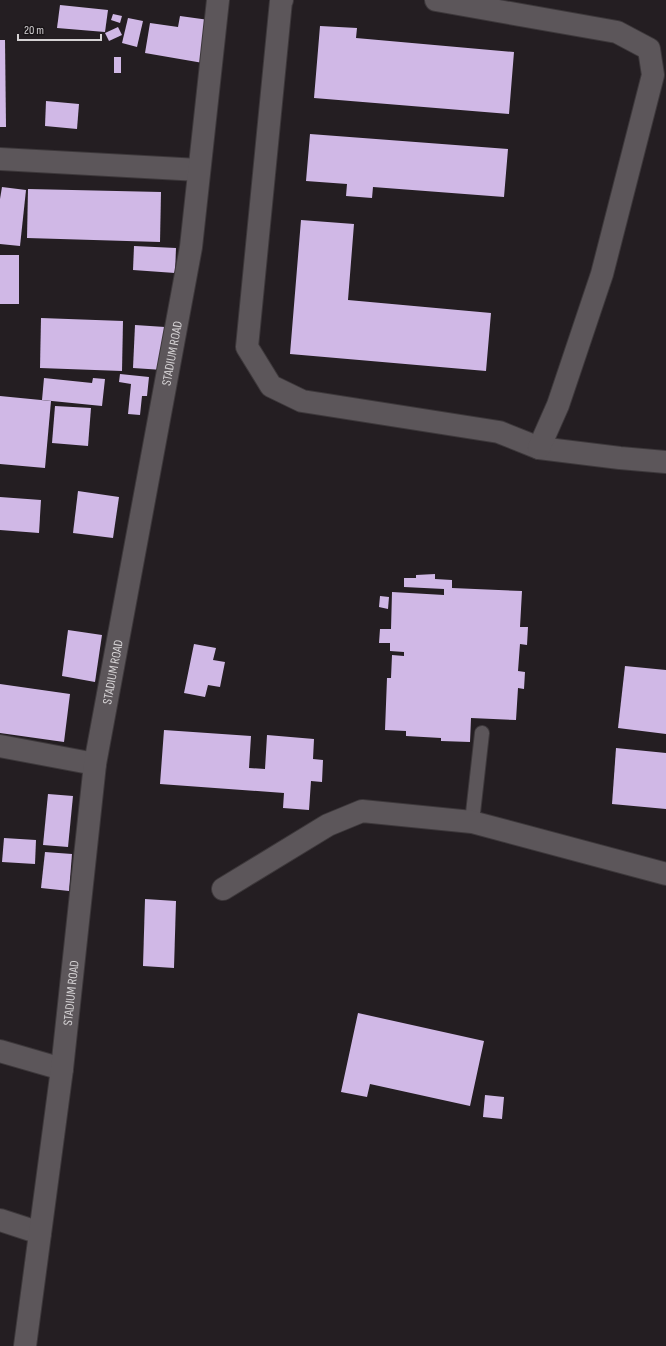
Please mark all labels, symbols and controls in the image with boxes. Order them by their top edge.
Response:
scale bar [18,16,101,42]
text: 20 m [24,23,44,38]
street label: STADIUM ROAD [158,320,186,387]
street label: STADIUM ROAD [99,638,127,706]
street label: STADIUM ROAD [60,960,83,1026]

